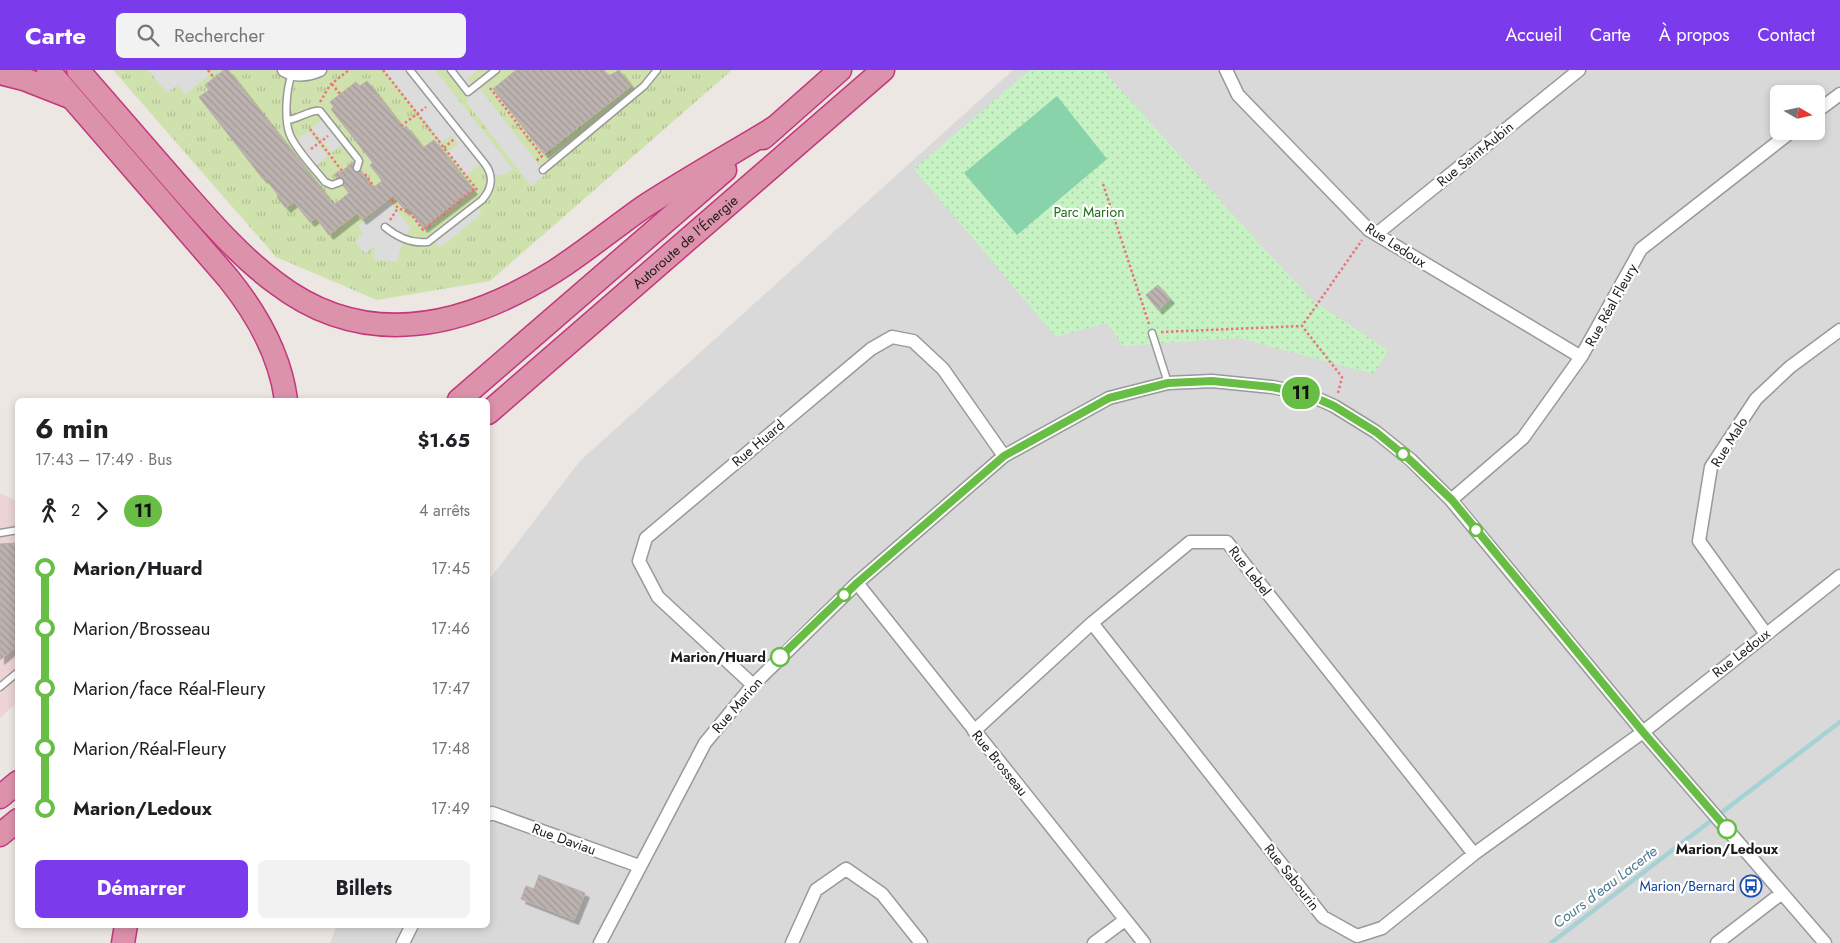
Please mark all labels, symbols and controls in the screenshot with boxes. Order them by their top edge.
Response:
search box [116,13,466,58]
text: Carte [25,18,86,53]
icon: search [134,21,162,49]
text: Rechercher [174,22,265,49]
text: Accueil [1505,22,1562,48]
text: Carte [1590,22,1631,48]
text: À propos [1659,22,1729,48]
text: Contact [1757,22,1815,48]
north arrow [1770,85,1825,140]
map controls [1770,85,1825,140]
street label: Rue Saint-Aubin [1432,117,1518,191]
street label: Autoroute de l'Énergie [628,190,742,293]
park label: Parc Marion [1054,202,1124,222]
street label: Rue Ledoux [1362,218,1430,272]
street label: Rue Réal Fleury [1580,259,1642,350]
line badge: 11 [1278,377,1324,409]
text: 11 [1292,380,1310,406]
text: 6 min [35,408,109,449]
street label: Rue Malo [1706,413,1752,471]
street label: Rue Huard [727,415,789,471]
text: $1.65 [417,427,470,454]
unlabelled marker [1396,447,1410,461]
text: 17:43 – 17:49 · Bus [35,448,172,471]
icon: walk [35,497,63,525]
icon: forward [88,497,116,525]
text: 11 [134,498,152,524]
text: 2 [71,499,80,522]
text: 4 arrêts [419,499,470,522]
unlabelled marker [1469,523,1483,537]
street label: Rue Lebel [1224,542,1276,600]
text: Marion/Huard [73,555,203,582]
text: 17:45 [431,557,470,580]
unlabelled marker [837,588,851,602]
text: Marion/Brosseau [73,615,211,642]
text: 17:46 [431,617,470,640]
street label: Rue Ledoux [1708,624,1774,682]
place label: Marion/Huard [671,647,766,667]
marker: Marion/Huard [770,647,790,667]
street label: Rue Marion [707,673,767,737]
text: Marion/face Réal-Fleury [73,675,265,702]
text: 17:47 [432,677,470,700]
street label: Rue Brosseau [967,726,1033,800]
text: Marion/Réal-Fleury [73,735,226,762]
text: 17:48 [432,737,470,760]
text: Marion/Ledoux [73,795,212,822]
text: 17:49 [431,797,470,820]
street label: Rue Daviau [529,818,599,860]
marker: Marion/Ledoux [1717,819,1737,839]
street label: Rue Sabourin [1260,839,1324,915]
place label: Marion/Ledoux [1676,839,1779,859]
water label: Cours d'eau Lacerte [1548,840,1662,934]
button: Démarrer [35,860,248,918]
button: Billets [258,860,470,918]
bus stop icon: Marion/Bernard [1739,874,1763,898]
place label: Marion/Bernard [1640,876,1735,896]

